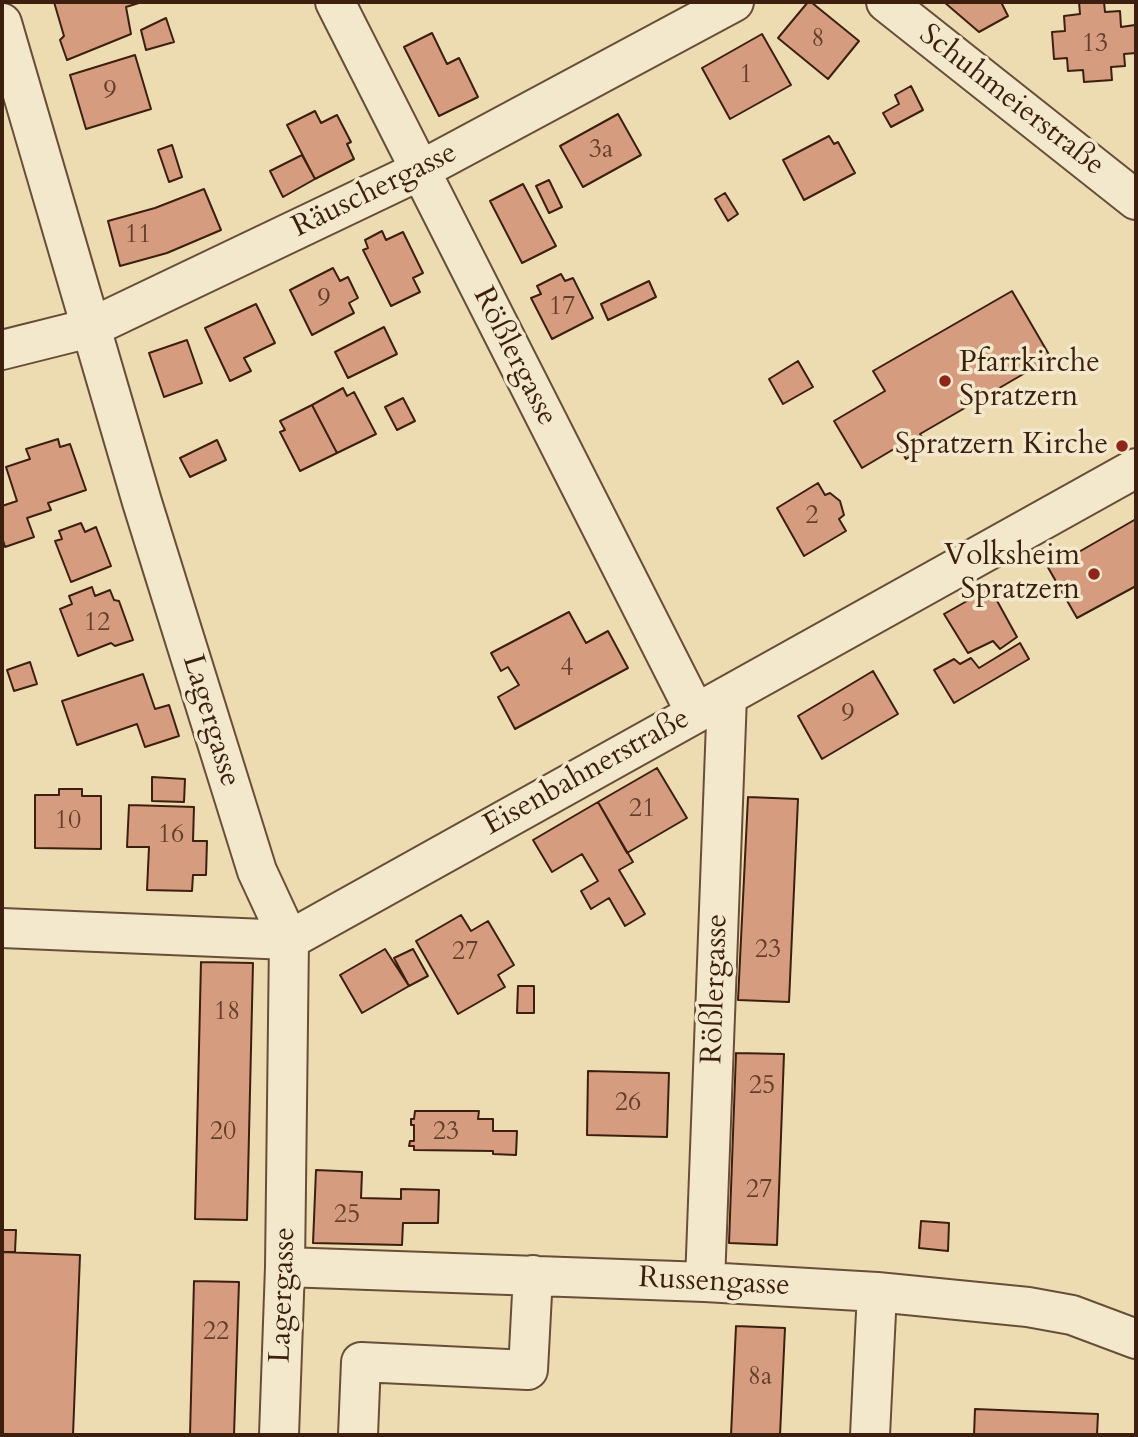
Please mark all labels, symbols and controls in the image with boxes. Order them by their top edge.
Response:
street label: Schuhmeierstraße [911,18,1111,184]
house number: 8 [811,24,825,56]
house number: 13 [1082,29,1108,61]
house number: 1 [739,60,753,92]
house number: 9 [103,76,117,108]
house number: 3a [589,135,613,167]
street label: Räuschergasse [287,136,463,246]
house number: 11 [125,220,151,252]
street label: Rößlergasse [464,282,564,432]
house number: 9 [317,284,331,316]
house number: 17 [549,292,575,324]
place label: Pfarrkirche Spratzern [959,346,1100,416]
marker: Pfarrkirche Spratzern [937,373,953,389]
place label: Spratzern Kirche [895,428,1108,464]
marker: Spratzern Kirche [1114,438,1130,454]
house number: 2 [805,501,819,533]
place label: Volksheim Spratzern [944,539,1080,610]
marker: Volksheim Spratzern [1086,566,1102,582]
house number: 12 [84,608,110,640]
street label: Lagergasse [173,651,247,791]
house number: 4 [560,653,574,685]
house number: 9 [841,699,855,731]
street label: Eisenbahnerstraße [478,702,696,844]
house number: 21 [629,794,655,826]
house number: 10 [55,806,81,838]
house number: 16 [158,820,184,852]
street label: Rößlergasse [695,913,737,1065]
house number: 23 [755,935,781,967]
house number: 27 [452,937,478,969]
house number: 18 [214,997,240,1029]
house number: 25 [749,1071,775,1103]
house number: 26 [615,1088,641,1120]
house number: 20 [210,1117,236,1149]
house number: 23 [433,1117,459,1149]
house number: 27 [746,1175,772,1207]
house number: 25 [334,1200,360,1232]
street label: Lagergasse [264,1226,304,1364]
street label: Russengasse [637,1261,791,1305]
house number: 22 [203,1317,229,1349]
house number: 8a [748,1362,772,1394]

